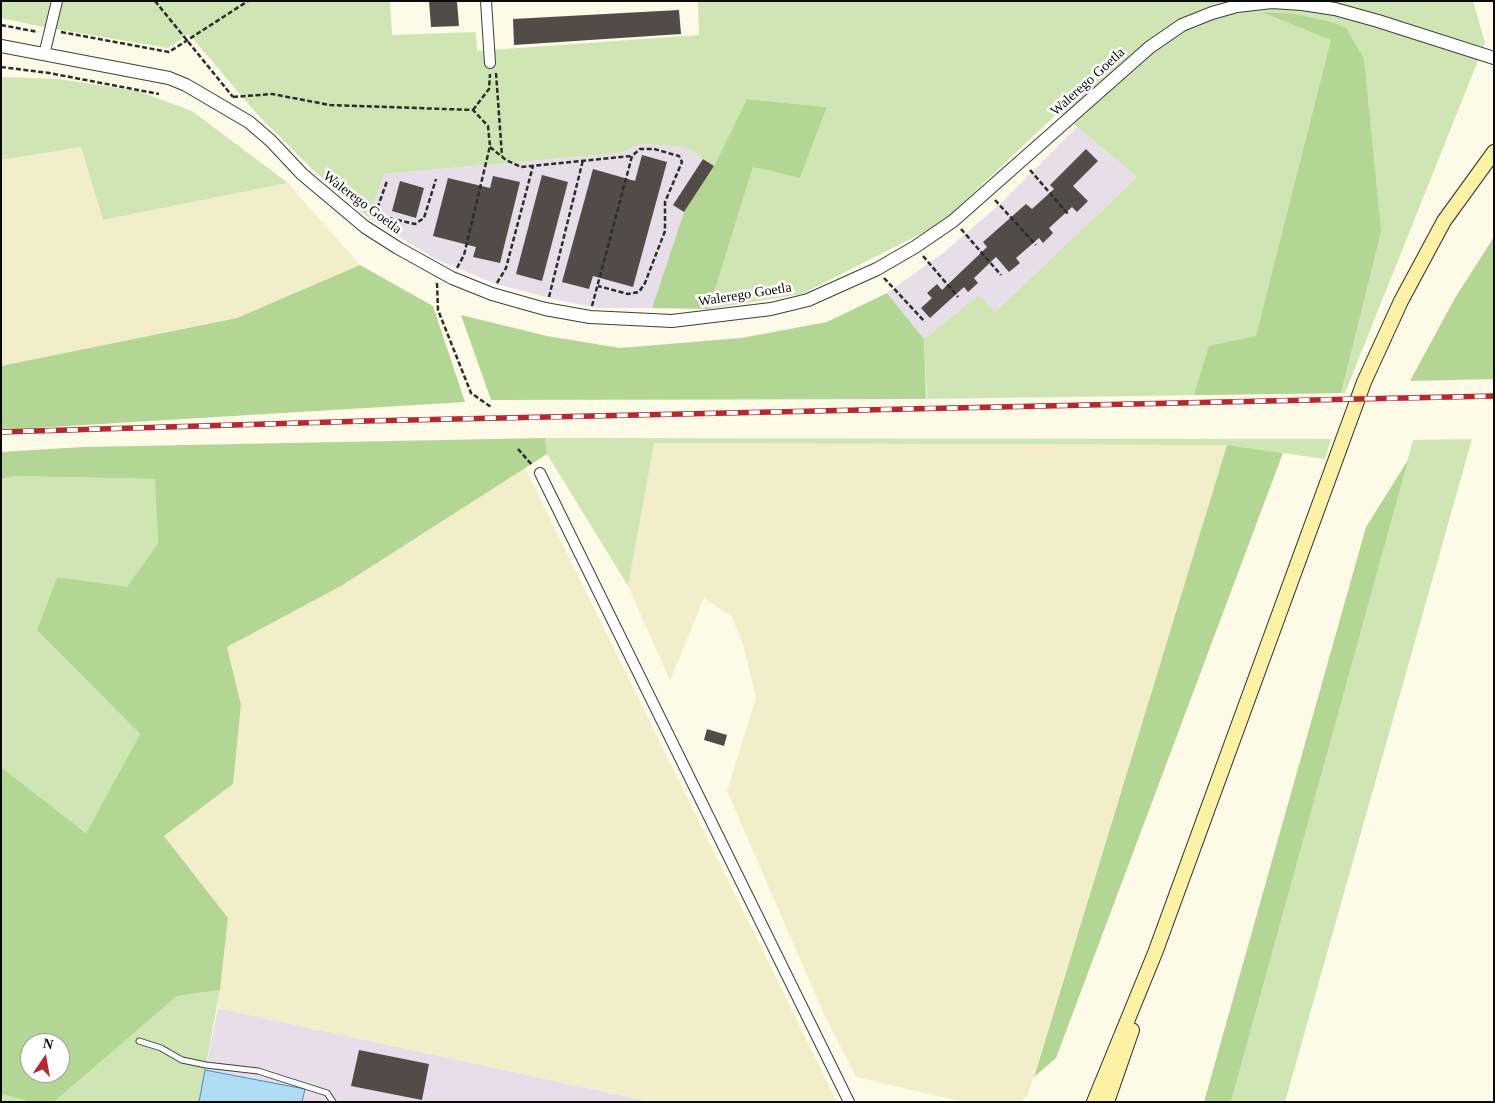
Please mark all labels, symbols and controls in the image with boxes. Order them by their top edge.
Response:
street label: Walerego Goetla [1047,44,1129,120]
street label: Walerego Goetla [319,168,405,238]
street label: Walerego Goetla [697,279,793,311]
north arrow [20,1033,70,1083]
text: N [42,1035,55,1052]

